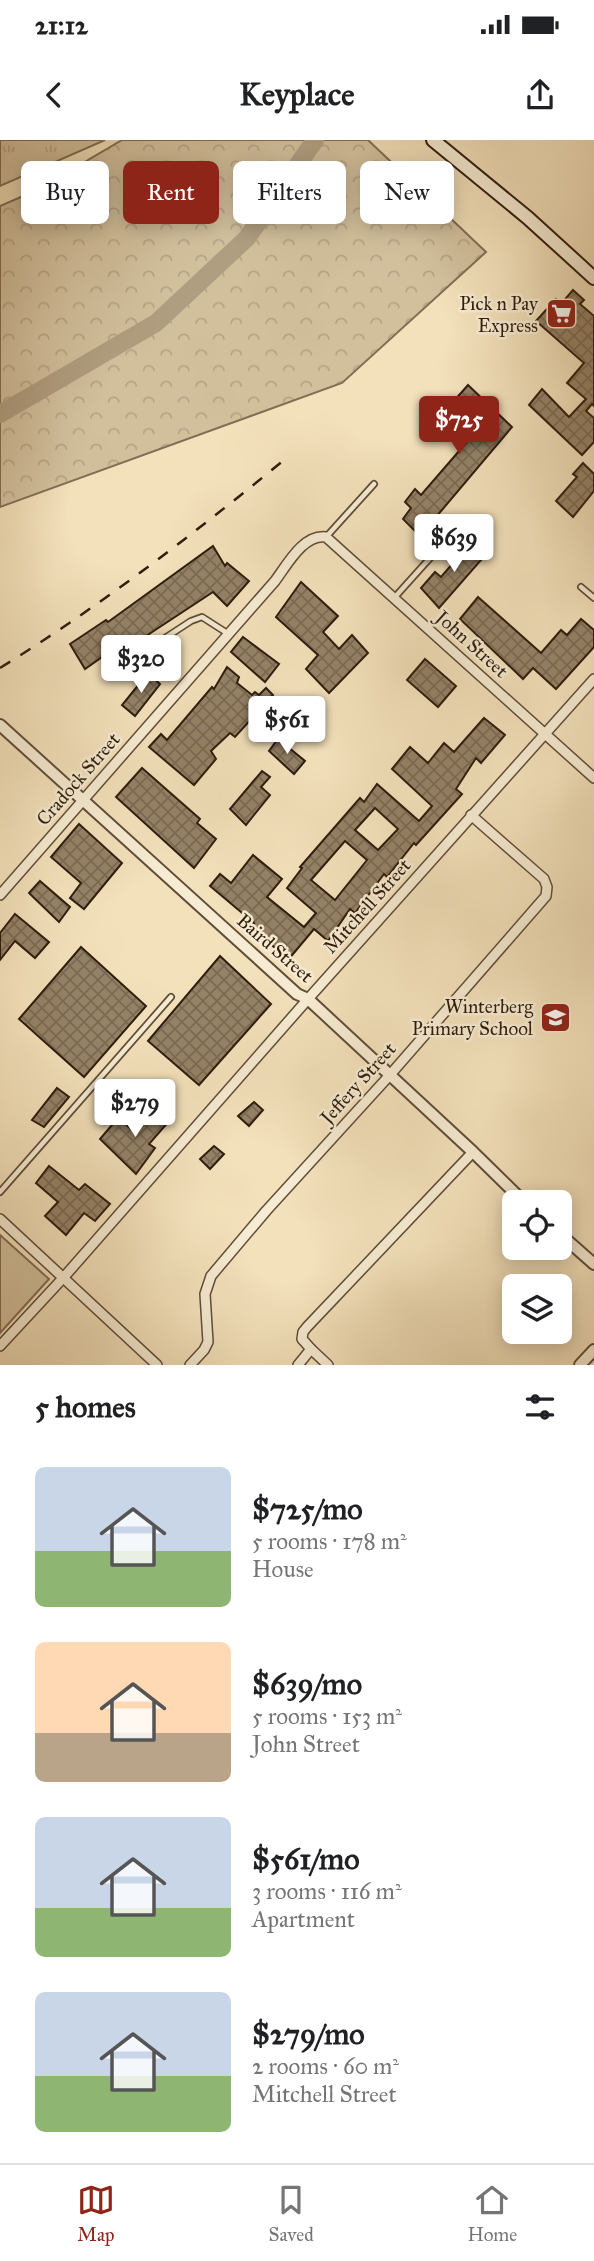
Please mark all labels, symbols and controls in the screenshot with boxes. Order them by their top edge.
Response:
text: 21:12 [35,9,88,41]
text: Keyplace [239,75,355,114]
icon: back [35,76,73,114]
icon: share [521,76,559,114]
chip: Buy [21,161,109,224]
chip: Rent [123,161,219,224]
chip: Filters [233,161,346,224]
chip: New [360,161,454,224]
place label: Pick n Pay Express [459,292,539,337]
supermarket icon: Pick n Pay Express [544,297,578,331]
pin: $725 [418,396,500,456]
text: $725 [435,405,483,433]
pin: $639 [413,514,495,574]
text: $639 [430,523,478,551]
street label: John Street [429,604,513,683]
pin: $320 [100,636,182,695]
text: $320 [117,644,165,672]
pin: $561 [246,696,328,756]
text: $561 [264,705,310,733]
street label: Cradock Street [31,728,125,830]
street label: Mitchell Street [318,854,416,958]
street label: Baird Street [232,909,318,988]
place label: Winterberg Primary School [412,995,534,1040]
school or university icon: Winterberg Primary School [539,1000,573,1034]
street label: Jeffery Street [314,1037,402,1131]
pin: $279 [94,1080,176,1139]
text: $279 [110,1088,160,1116]
map controls [502,1190,572,1344]
button: locate [502,1190,572,1260]
button: layers [502,1274,572,1344]
icon: filters [521,1388,559,1426]
text: 5 homes [35,1389,136,1425]
text: $725/mo [252,1491,363,1527]
icon: home [91,1495,175,1579]
text: 5 rooms · 178 m² [252,1527,407,1555]
text: House [252,1555,314,1583]
text: $639/mo [252,1666,362,1702]
icon: home [91,1670,175,1754]
text: 5 rooms · 153 m² [252,1702,402,1730]
text: John Street [252,1730,360,1758]
text: $561/mo [252,1841,360,1877]
icon: home [91,1845,175,1929]
text: 3 rooms · 116 m² [252,1877,402,1905]
text: Apartment [252,1905,355,1933]
text: $279/mo [252,2016,365,2052]
icon: home [91,2020,175,2104]
text: 2 rooms · 60 m² [252,2052,399,2080]
text: Mitchell Street [252,2080,397,2108]
tab: Map [77,2181,115,2246]
tab: Saved [269,2181,314,2246]
tab: Home [467,2181,517,2246]

